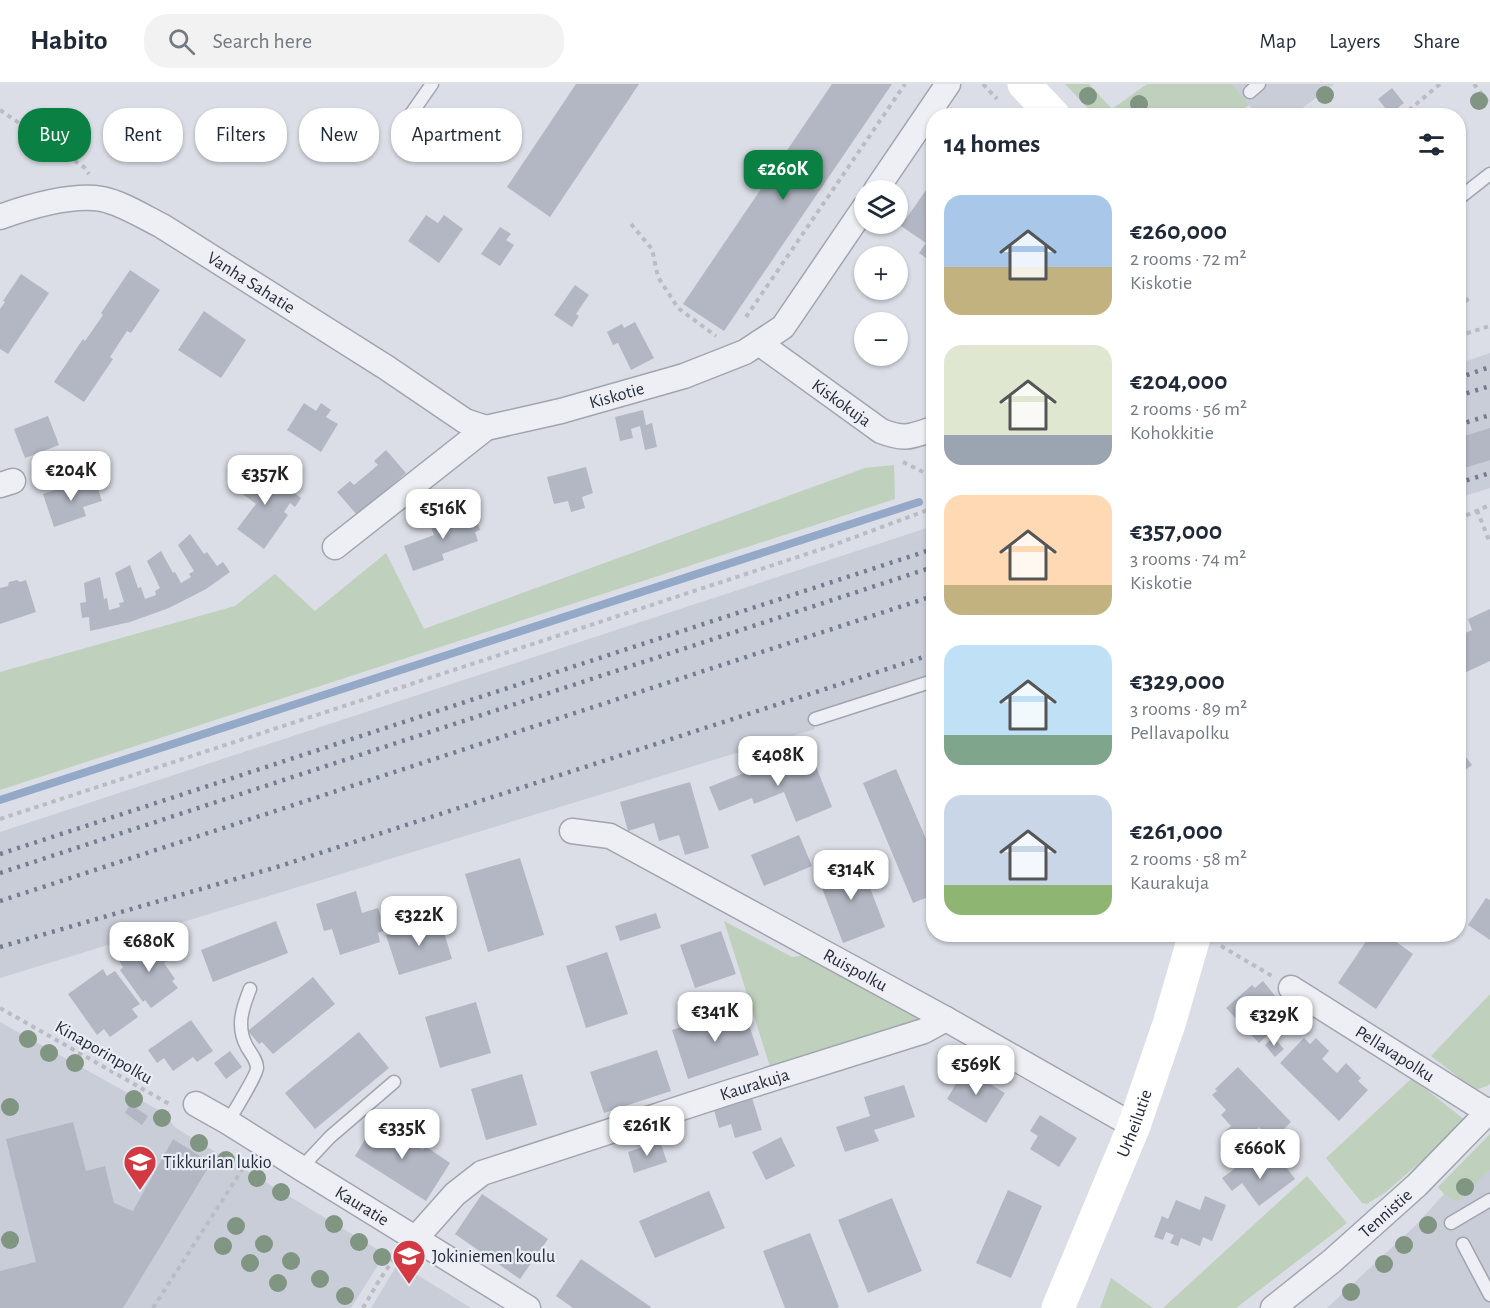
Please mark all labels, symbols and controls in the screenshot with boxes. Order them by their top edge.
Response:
search box [144,14,564,68]
icon: search [165,25,198,58]
text: Habito [30,27,108,55]
text: Search here [213,30,312,52]
text: Map [1260,31,1296,52]
text: Layers [1329,31,1380,52]
text: Share [1413,31,1460,52]
chip: Buy [18,108,91,162]
chip: Rent [103,108,183,162]
chip: Filters [195,108,287,162]
chip: New [299,108,379,162]
chip: Apartment [391,108,522,162]
icon: filters [1415,128,1448,161]
text: 14 homes [944,131,1040,157]
pin: €260K [741,150,825,201]
text: €260K [758,159,808,179]
map controls [854,180,908,366]
button: layers [854,180,908,234]
text: €260,000 [1130,218,1227,244]
icon: home [992,219,1064,291]
button: + [854,246,908,300]
street label: Vanha Sahatie [204,249,298,317]
text: 2 rooms · 72 m² [1130,249,1247,269]
text: Kiskotie [1130,273,1192,293]
button: − [854,312,908,366]
text: €204,000 [1130,368,1228,394]
icon: home [992,369,1064,441]
street label: Kiskokuja [808,376,874,431]
street label: Kiskotie [587,380,646,412]
text: 2 rooms · 56 m² [1130,399,1247,419]
text: Kohokkitie [1130,423,1214,443]
pin: €204K [29,451,113,502]
pin: €357K [223,455,307,506]
text: €204K [46,460,96,480]
text: €357K [242,464,288,484]
pin: €516K [401,489,485,540]
text: €516K [420,498,466,518]
text: €357,000 [1130,518,1222,544]
icon: home [992,519,1064,591]
text: 3 rooms · 74 m² [1130,549,1246,569]
text: Kiskotie [1130,573,1192,593]
text: €329,000 [1130,668,1225,694]
icon: home [992,669,1064,741]
text: 3 rooms · 89 m² [1130,699,1247,719]
text: Pellavapolku [1130,723,1229,743]
pin: €408K [736,736,820,787]
text: €408K [752,745,804,765]
text: €261,000 [1130,818,1223,844]
icon: home [992,819,1064,891]
text: 2 rooms · 58 m² [1130,849,1247,869]
pin: €314K [809,850,893,901]
text: €314K [828,859,874,879]
text: Kaurakuja [1130,873,1209,893]
pin: €322K [377,896,461,947]
text: €322K [395,905,443,925]
pin: €680K [107,922,191,973]
text: €680K [124,931,174,951]
street label: Ruispolku [820,946,890,995]
pin: €341K [673,992,757,1043]
pin: €329K [1232,996,1316,1047]
text: €341K [692,1001,738,1021]
text: €329K [1250,1005,1298,1025]
street label: Kinaporinpolku [52,1018,155,1088]
street label: Pellavapolku [1352,1023,1437,1086]
pin: €569K [934,1045,1018,1096]
text: €569K [952,1054,1000,1074]
street label: Kaurakuja [718,1066,792,1105]
street label: Urheilutie [1114,1087,1156,1160]
pin: €261K [605,1106,689,1157]
pin: €335K [360,1109,444,1160]
text: €261K [623,1115,671,1135]
text: €335K [379,1118,425,1138]
pin: €660K [1218,1129,1302,1180]
text: €660K [1235,1138,1285,1158]
school or university icon: Tikkurilan lukio [122,1144,158,1191]
place label: Tikkurilan lukio [163,1154,272,1172]
street label: Kauratie [332,1183,392,1230]
street label: Tennistie [1356,1186,1416,1242]
school or university icon: Jokiniemen koulu [391,1238,427,1285]
place label: Jokiniemen koulu [432,1248,555,1266]

